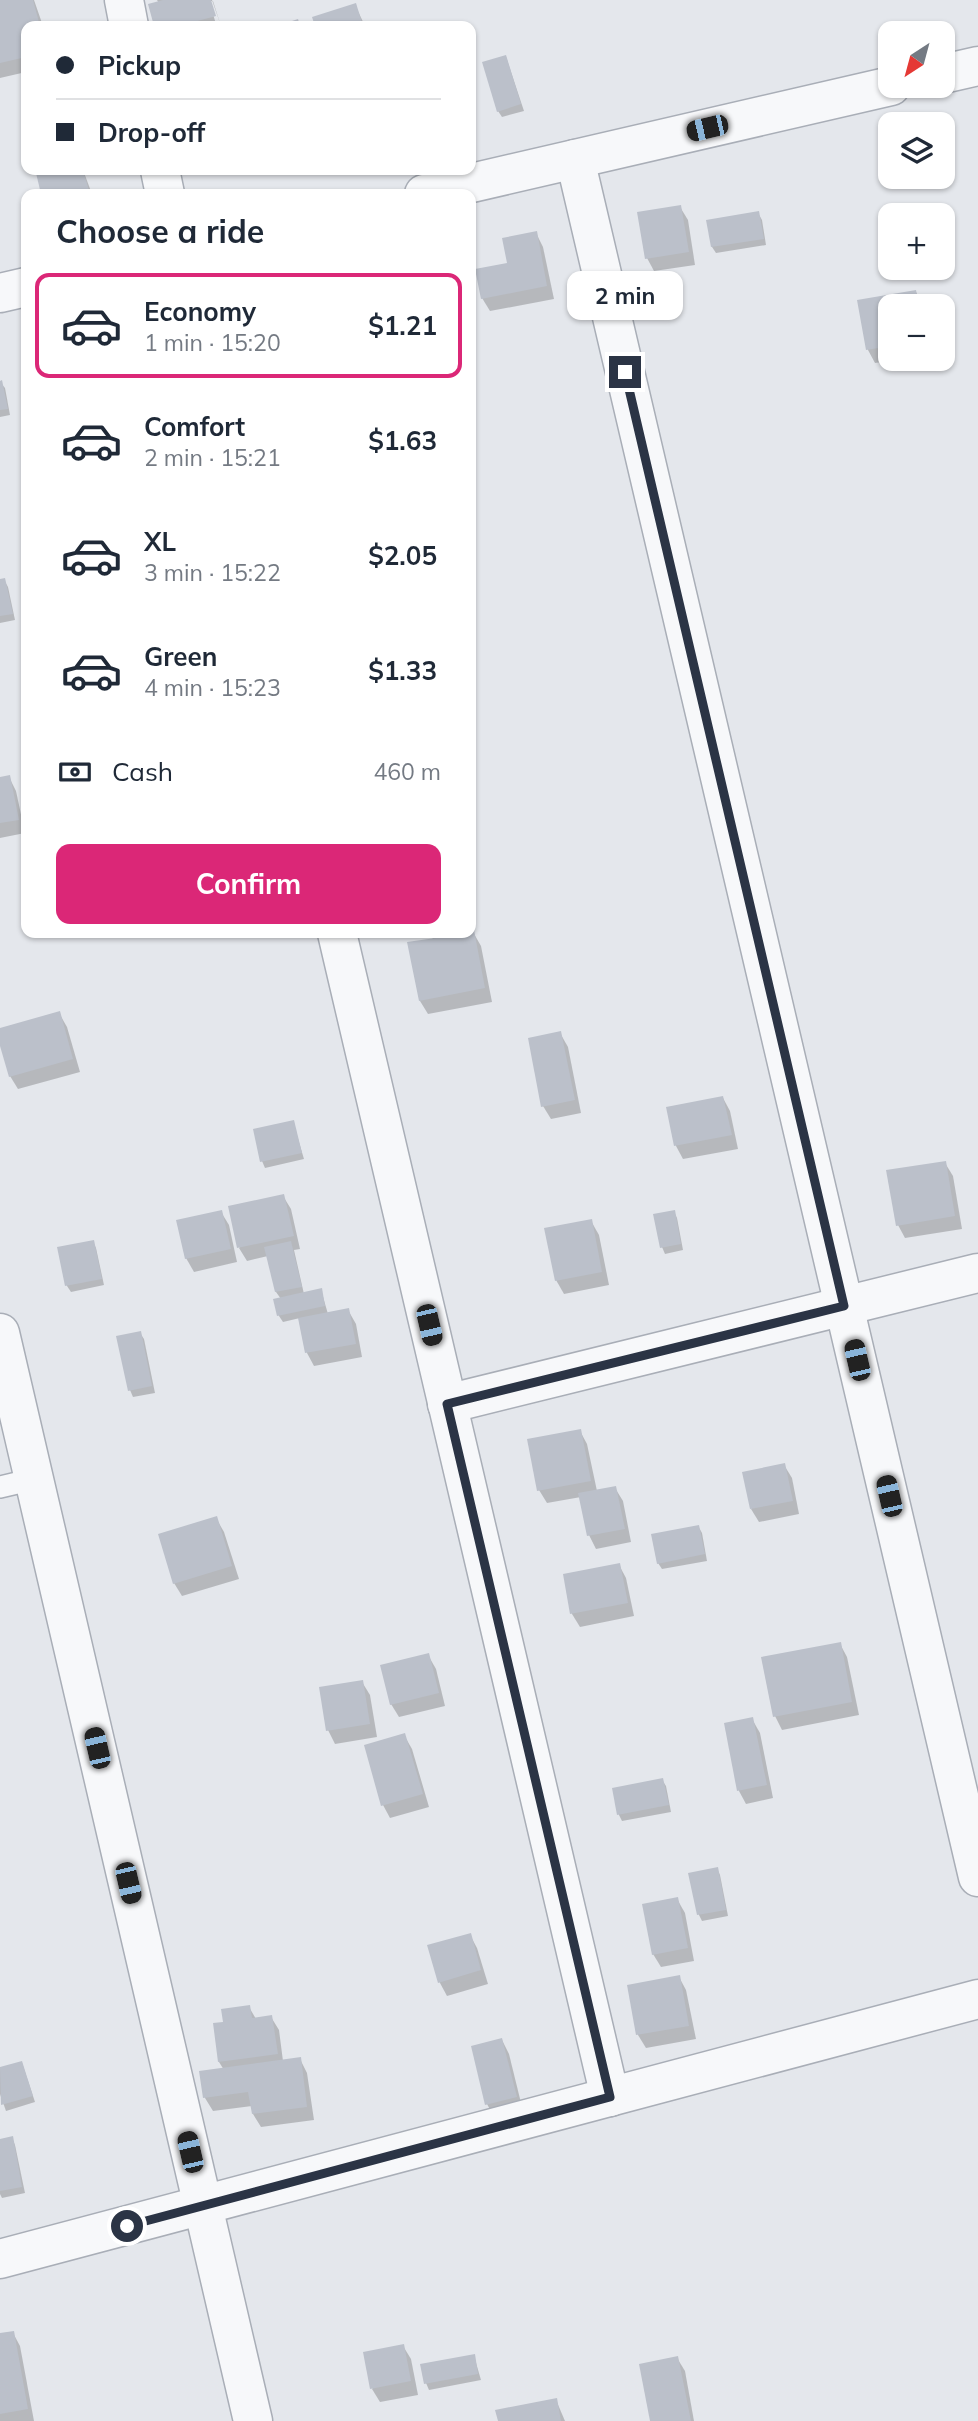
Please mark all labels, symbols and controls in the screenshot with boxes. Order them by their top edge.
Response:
north arrow [878,21,956,98]
map controls [878,21,955,371]
text: Pickup [98,49,181,82]
button: layers [878,112,955,189]
car [685,113,730,143]
text: Drop-off [98,116,205,149]
button: + [878,203,955,280]
text: Choose a ride [56,211,264,251]
callout: 2 min [567,270,683,320]
text: 2 min [595,281,655,310]
icon: car [60,294,123,357]
button: − [878,294,955,371]
text: Economy [144,295,256,328]
text: $1.21 [368,309,437,342]
text: 1 min · 15:20 [144,328,281,357]
route end [609,356,641,388]
icon: car [60,409,123,472]
text: Comfort [144,410,245,443]
text: $1.63 [368,424,437,457]
text: 2 min · 15:21 [144,443,281,472]
icon: car [60,524,123,587]
text: XL [144,525,176,558]
text: $2.05 [368,539,437,572]
text: 3 min · 15:22 [144,558,281,587]
icon: car [60,639,123,702]
text: Green [144,640,217,673]
text: $1.33 [368,654,437,687]
text: 4 min · 15:23 [144,673,281,702]
icon: cash [56,753,94,791]
text: Cash [112,755,173,788]
text: 460 m [373,757,441,786]
button: Confirm [56,844,441,924]
car [415,1302,444,1348]
car [843,1337,872,1383]
car [875,1473,904,1519]
car [83,1725,112,1771]
car [114,1860,143,1906]
car [176,2129,205,2175]
route start [111,2210,143,2242]

